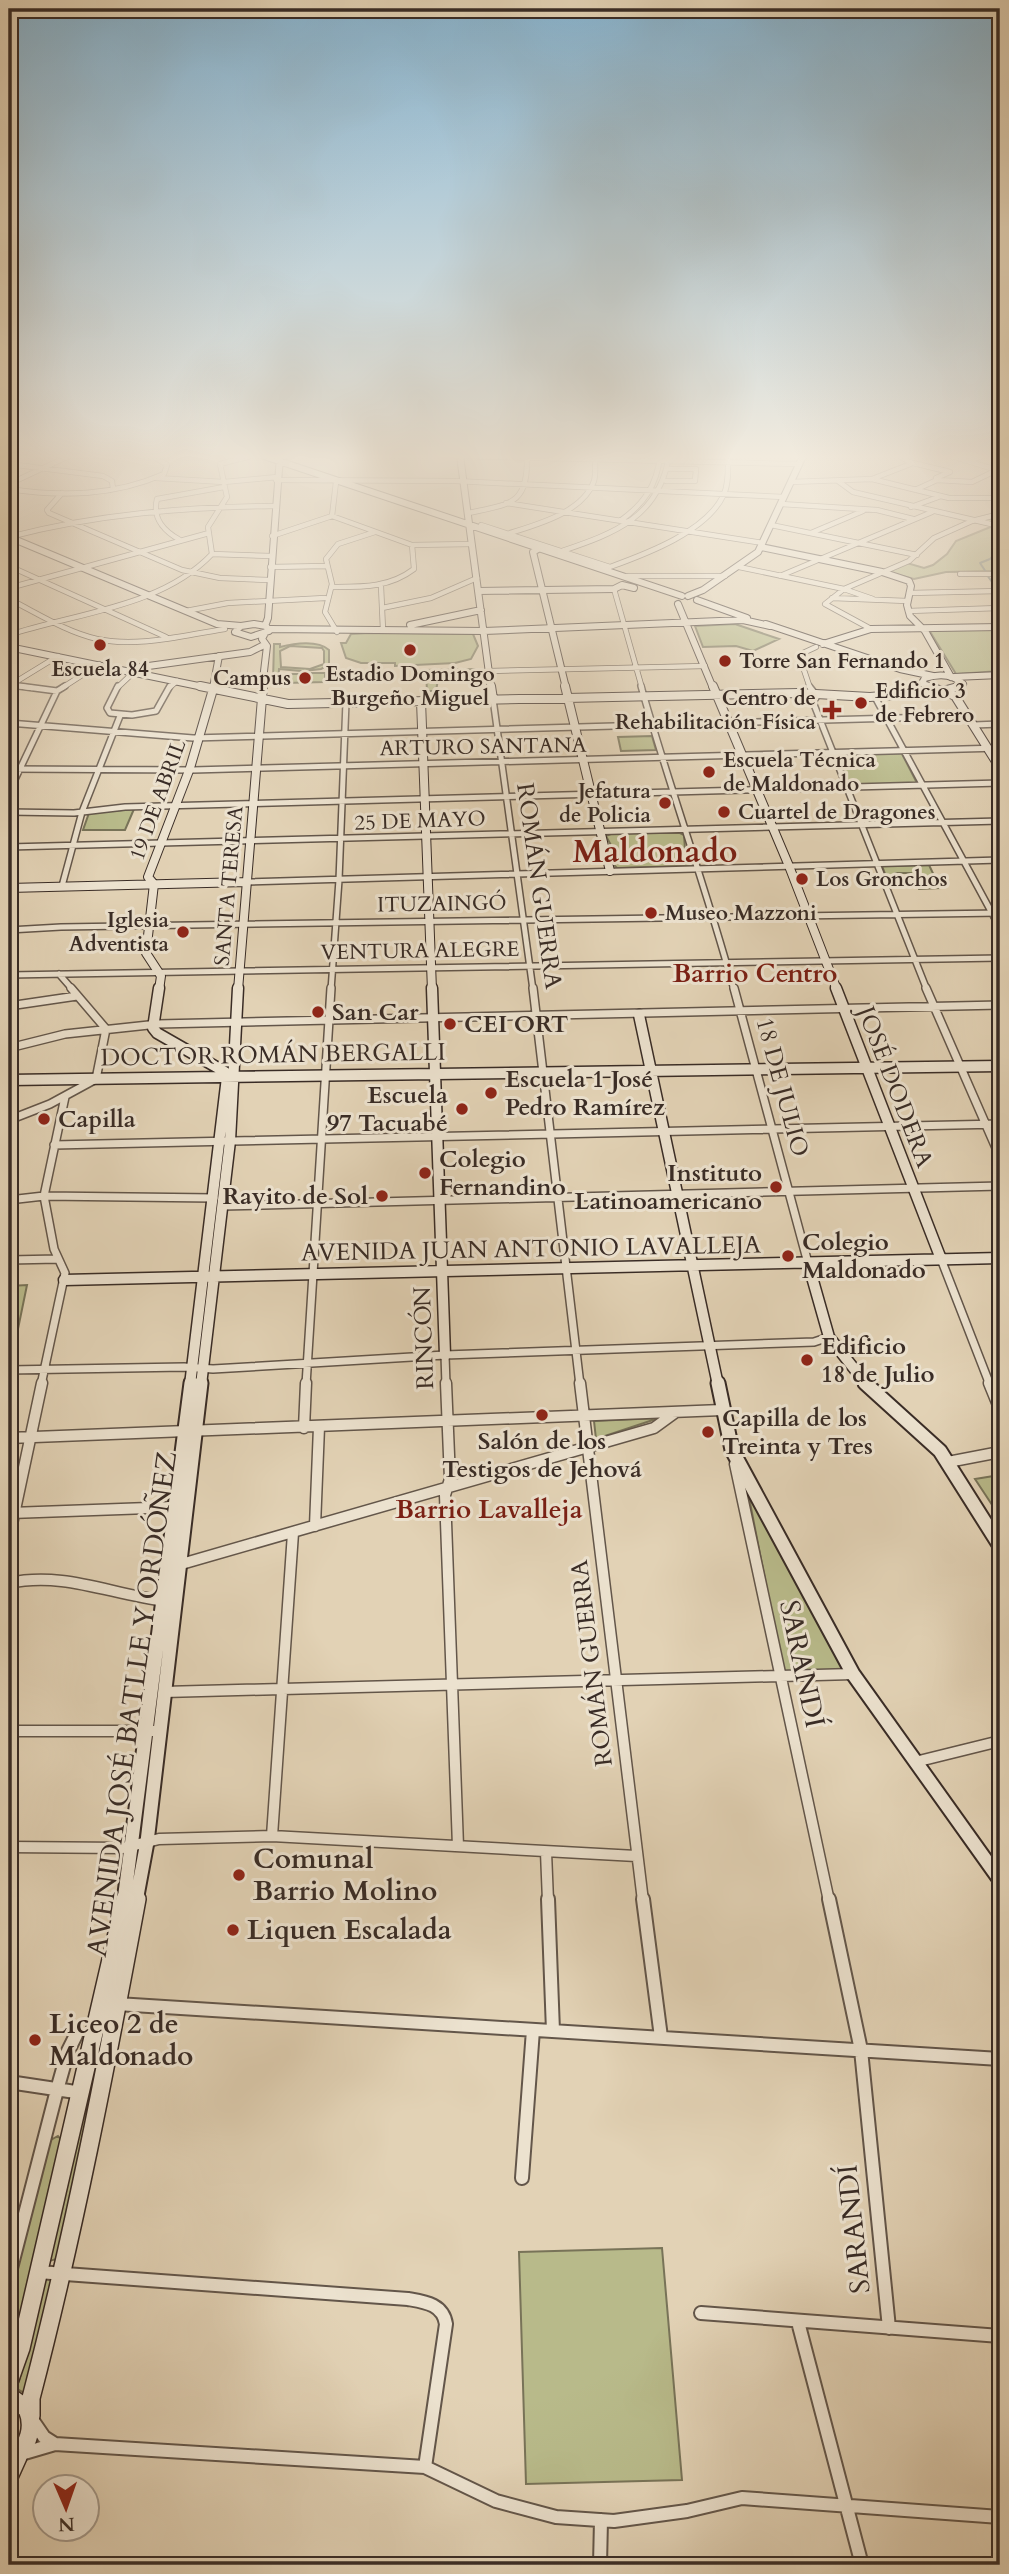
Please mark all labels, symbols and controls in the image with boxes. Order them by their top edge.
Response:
marker: Escuela 84 [92,637,108,653]
marker: Estadio Domingo Burgeño Miguel [402,642,418,658]
place label: Torre San Fernando 1 [739,647,945,676]
marker: Torre San Fernando 1 [717,653,733,669]
place label: Escuela 84 [51,655,149,684]
place label: Estadio Domingo Burgeño Miguel [325,660,495,713]
place label: Campus [213,664,291,693]
marker: Campus [297,670,313,686]
place label: Edificio 3 de Febrero [875,677,974,730]
place label: Centro de Rehabilitación Física [615,684,817,737]
marker: Edificio 3 de Febrero [853,695,869,711]
marker: Centro de Rehabilitación Física [822,700,842,720]
street label: ARTURO SANTANA [379,731,587,763]
street label: 19 DE ABRIL [123,735,193,864]
place label: Escuela Técnica de Maldonado [723,746,876,799]
marker: Escuela Técnica de Maldonado [701,764,717,780]
place label: Jefatura de Policia [559,777,652,830]
street label: ROMÁN GUERRA [508,781,570,992]
marker: Jefatura de Policia [657,795,673,811]
place label: Cuartel de Dragones [738,798,935,827]
street label: 25 DE MAYO [354,804,486,838]
marker: Cuartel de Dragones [716,804,732,820]
street label: SANTA TERESA [208,805,250,967]
district label: Maldonado [572,830,738,874]
place label: Los Gronchos [816,865,948,894]
marker: Los Gronchos [794,871,810,887]
street label: ITUZAINGÓ [377,887,507,920]
place label: Museo Mazzoni [665,899,817,928]
marker: Museo Mazzoni [643,905,659,921]
place label: Iglesia Adventista [69,906,170,959]
marker: Iglesia Adventista [175,924,191,940]
street label: VENTURA ALEGRE [320,935,520,967]
district label: Barrio Centro [672,956,838,991]
place label: San Car [332,996,419,1029]
street label: JOSÉ DODERA [848,999,941,1173]
marker: San Car [310,1004,326,1020]
place label: CEI ORT [464,1008,568,1041]
street label: 18 DE JULIO [748,1014,816,1160]
marker: CEI ORT [442,1016,458,1032]
street label: DOCTOR ROMÁN BERGALLI [100,1035,446,1075]
place label: Escuela 1 José Pedro Ramírez [505,1063,665,1124]
place label: Escuela 97 Tacuabé [327,1079,448,1140]
marker: Escuela 1 José Pedro Ramírez [483,1085,499,1101]
marker: Escuela 97 Tacuabé [454,1101,470,1117]
place label: Capilla [58,1103,136,1136]
marker: Capilla [36,1111,52,1127]
place label: Colegio Fernandino [439,1143,566,1204]
place label: Instituto Latinoamericano [574,1157,762,1218]
marker: Colegio Fernandino [417,1165,433,1181]
marker: Instituto Latinoamericano [768,1179,784,1195]
place label: Rayito de Sol [222,1180,368,1213]
marker: Rayito de Sol [374,1188,390,1204]
place label: Colegio Maldonado [802,1226,926,1287]
street label: AVENIDA JUAN ANTONIO LAVALLEJA [301,1228,762,1270]
marker: Colegio Maldonado [780,1248,796,1264]
street label: RINCÓN [406,1286,442,1390]
place label: Edificio 18 de Julio [821,1330,935,1391]
marker: Edificio 18 de Julio [799,1352,815,1368]
place label: Capilla de los Treinta y Tres [722,1402,873,1463]
marker: Salón de los Testigos de Jehová [534,1407,550,1423]
marker: Capilla de los Treinta y Tres [700,1424,716,1440]
place label: Salón de los Testigos de Jehová [442,1425,642,1486]
street label: AVENIDA JOSÉ BATLLE Y ORDÓÑEZ [78,1449,186,1959]
district label: Barrio Lavalleja [395,1492,583,1527]
street label: ROMÁN GUERRA [563,1557,621,1768]
street label: SARANDÍ [770,1597,834,1731]
place label: Comunal Barrio Molino [253,1840,437,1910]
marker: Comunal Barrio Molino [231,1867,247,1883]
place label: Liquen Escalada [247,1911,452,1949]
marker: Liquen Escalada [225,1922,241,1938]
place label: Liceo 2 de Maldonado [49,2005,193,2075]
marker: Liceo 2 de Maldonado [27,2032,43,2048]
street label: SARANDÍ [828,2163,880,2295]
north arrow [32,2472,102,2542]
text: N [57,2511,75,2537]

